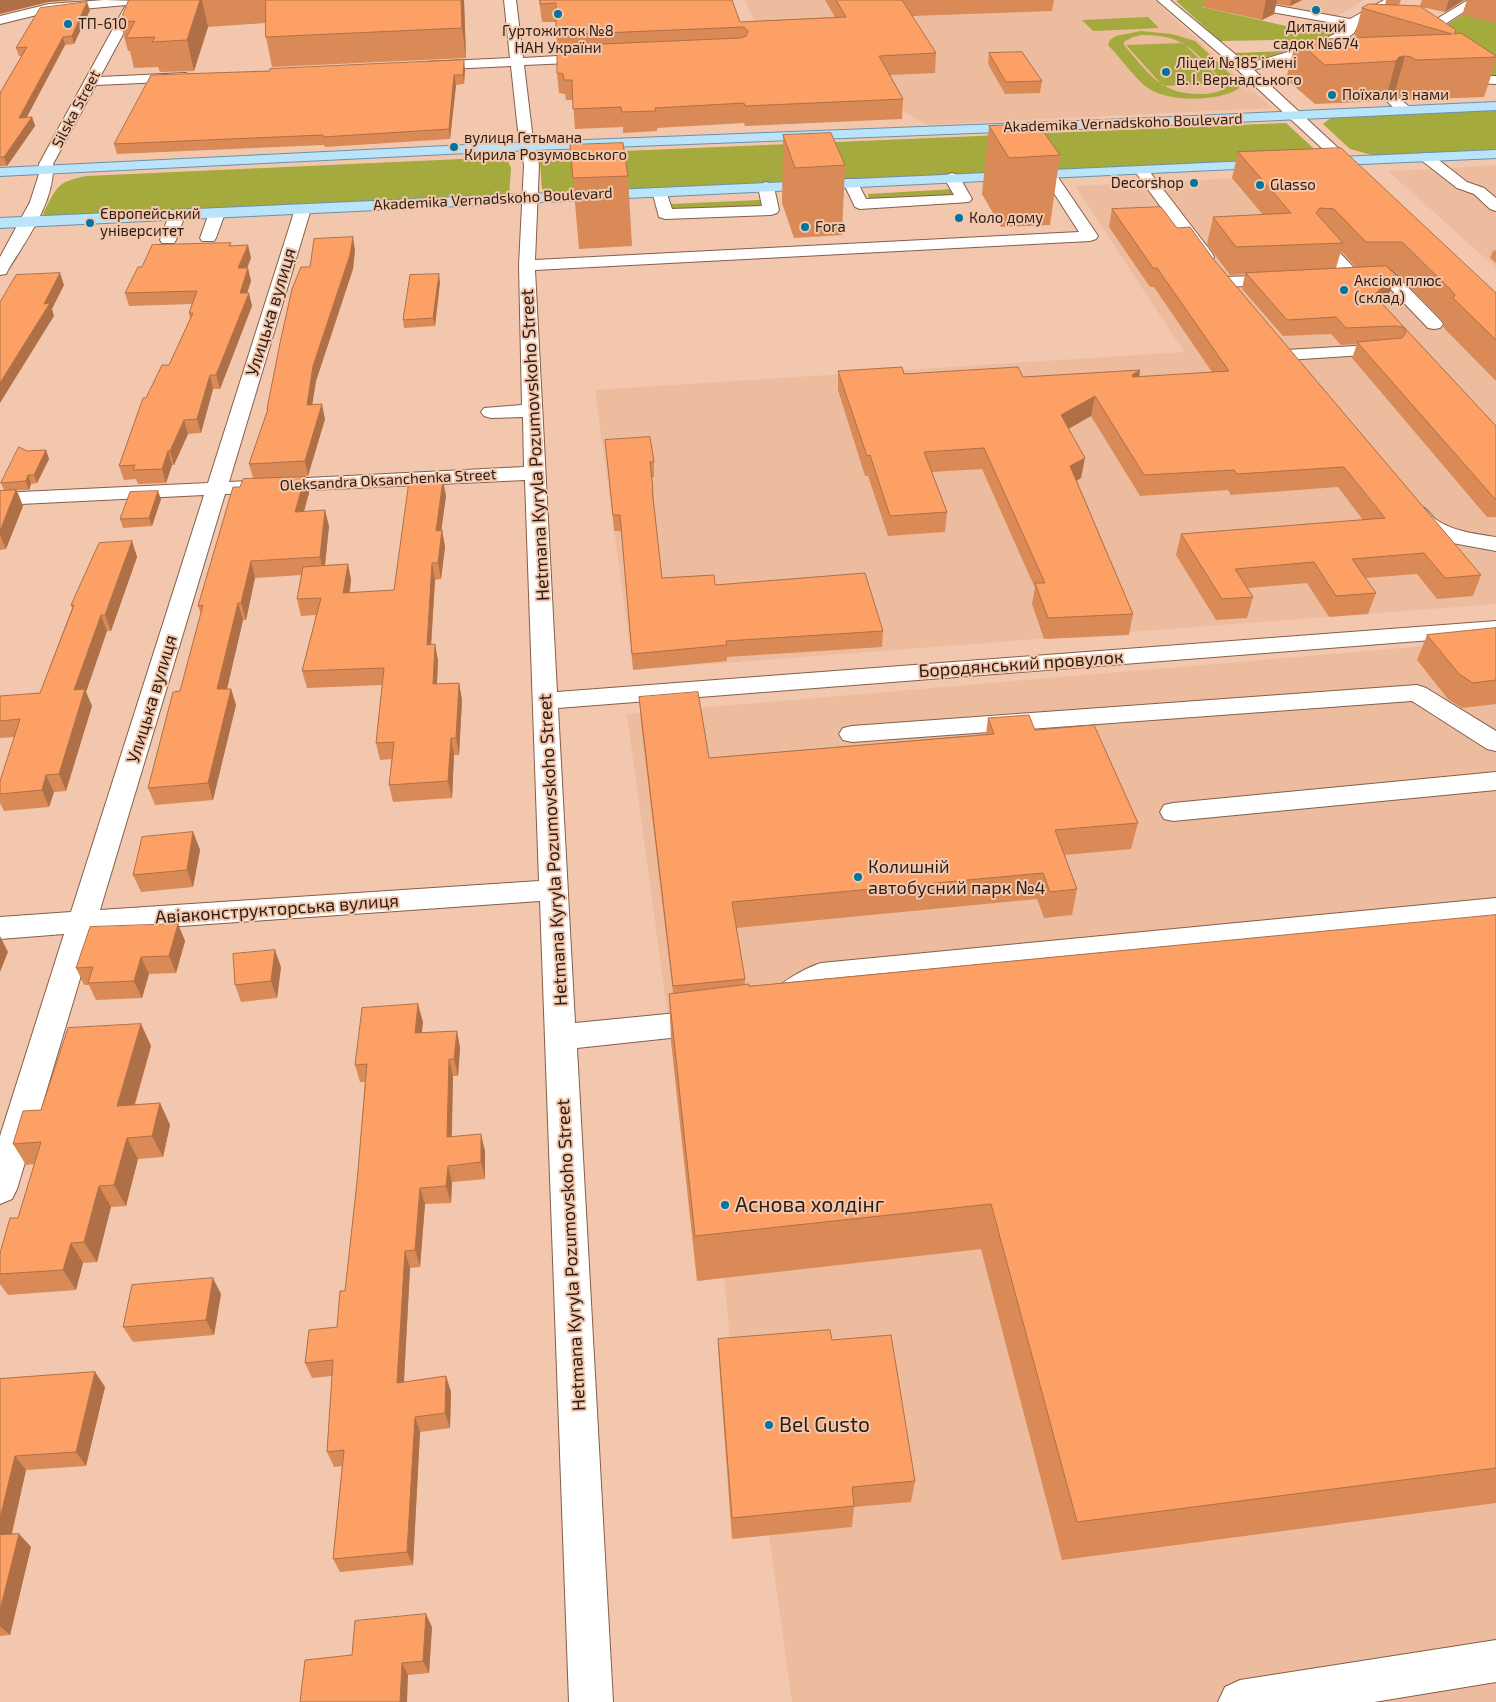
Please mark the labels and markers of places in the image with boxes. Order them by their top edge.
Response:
marker: Дитячий садок №674 [1310,4,1322,16]
marker: Гуртожиток №8 НАН України [552,8,564,20]
place label: ТП-610 [78,15,127,33]
marker: ТП-610 [62,18,74,30]
place label: Дитячий садок №674 [1273,18,1359,53]
place label: Гуртожиток №8 НАН України [502,22,614,57]
place label: Ліцей №185 імені В. І. Вернадського [1176,54,1302,89]
marker: Ліцей №185 імені В. І. Вернадського [1160,66,1172,78]
place label: Поїхали з нами [1342,86,1449,104]
marker: Поїхали з нами [1326,89,1338,101]
place label: вулиця Гетьмана Кирила Розумовського [464,129,627,164]
marker: вулиця Гетьмана Кирила Розумовського [448,141,460,153]
place label: Decorshop [1111,174,1184,192]
place label: Glasso [1270,176,1316,194]
marker: Decorshop [1188,177,1200,189]
marker: Glasso [1254,179,1266,191]
place label: Європейський університет [100,205,201,240]
place label: Коло дому [969,209,1043,227]
marker: Коло дому [953,212,965,224]
marker: Європейський університет [84,217,96,229]
place label: Fora [815,218,846,236]
marker: Fora [799,221,811,233]
place label: Аксіом плюс (склад) [1354,272,1442,307]
marker: Аксіом плюс (склад) [1338,284,1350,296]
place label: Колишній автобусний парк №4 [868,856,1046,899]
marker: Колишній автобусний парк №4 [852,871,864,883]
place label: Аснова холдінг [735,1192,885,1218]
marker: Аснова холдінг [719,1199,731,1211]
place label: Bel Gusto [779,1412,870,1438]
marker: Bel Gusto [763,1419,775,1431]

